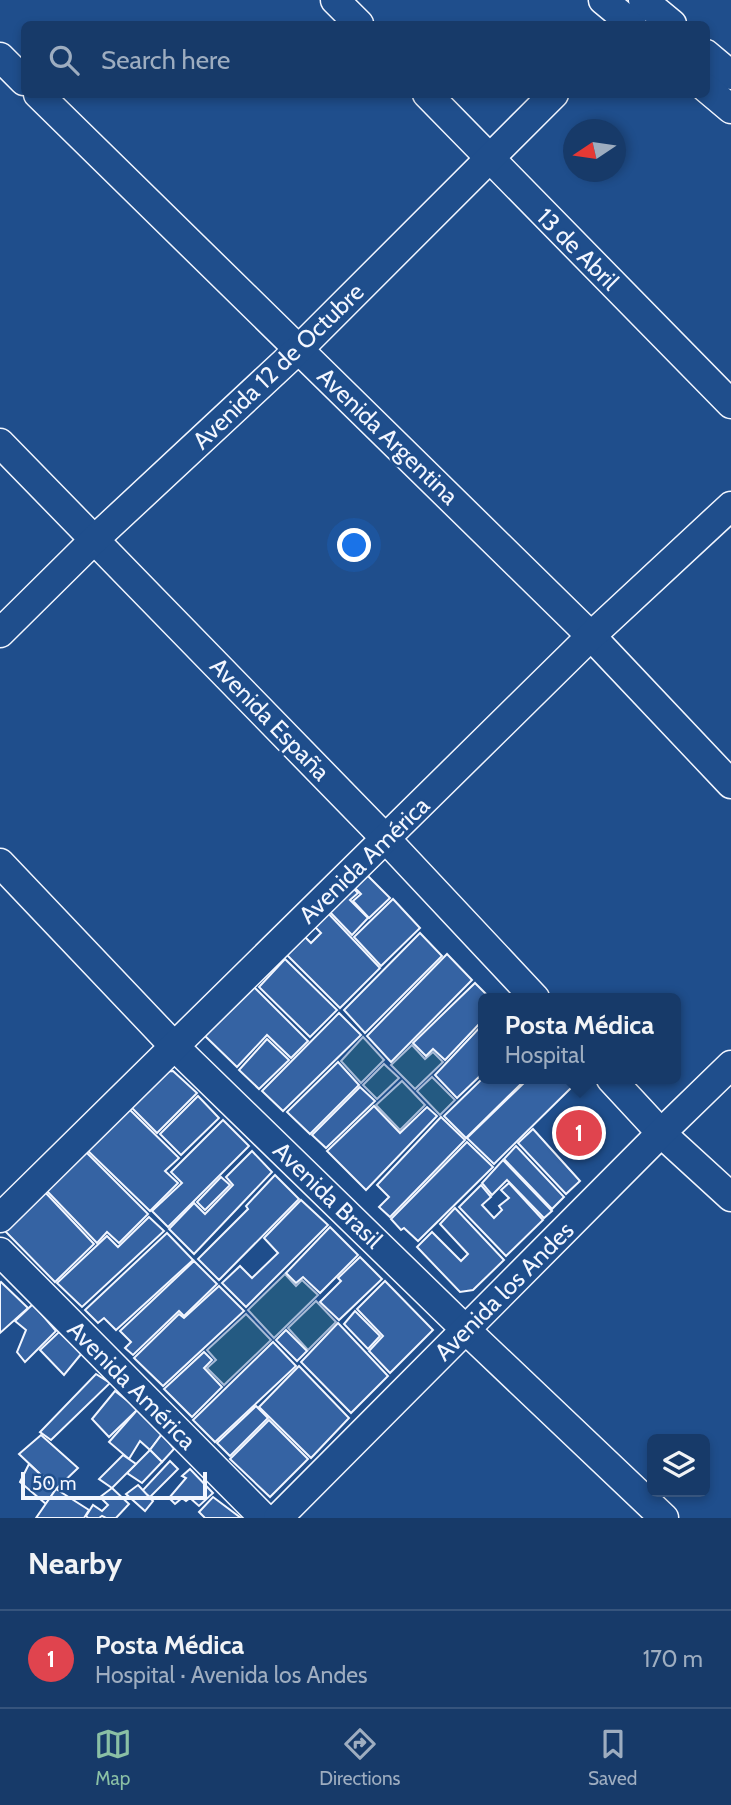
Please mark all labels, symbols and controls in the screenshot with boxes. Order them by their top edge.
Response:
search box [21,21,710,98]
icon: search [45,41,83,79]
text: Search here [101,44,230,76]
north arrow [563,119,626,182]
street label: 13 de Abril [531,202,625,296]
street label: Avenida 12 de Octubre [187,277,369,455]
street label: Avenida Argentina [312,362,465,511]
your location [337,528,371,562]
street label: Avenida España [204,652,336,787]
street label: Avenida América [293,790,435,929]
popup [478,993,681,1084]
text: Posta Médica [505,1009,654,1041]
text: Hospital [505,1041,585,1069]
pin: 1 [556,1107,602,1159]
street label: Avenida Brasil [267,1136,389,1254]
street label: Avenida los Andes [429,1216,579,1366]
street label: Avenida América [62,1315,203,1456]
map controls [647,1434,710,1497]
button: layers [647,1434,710,1497]
scale bar [21,1469,206,1501]
text: 50 m [32,1472,76,1495]
text: Nearby [28,1545,122,1582]
text: Posta Médica [95,1629,244,1661]
text: 1 [47,1645,55,1673]
text: 170 m [643,1645,703,1673]
text: Hospital · Avenida los Andes [95,1661,368,1689]
tab: Map [94,1725,132,1790]
tab: Directions [319,1725,400,1790]
tab: Saved [588,1725,637,1790]

